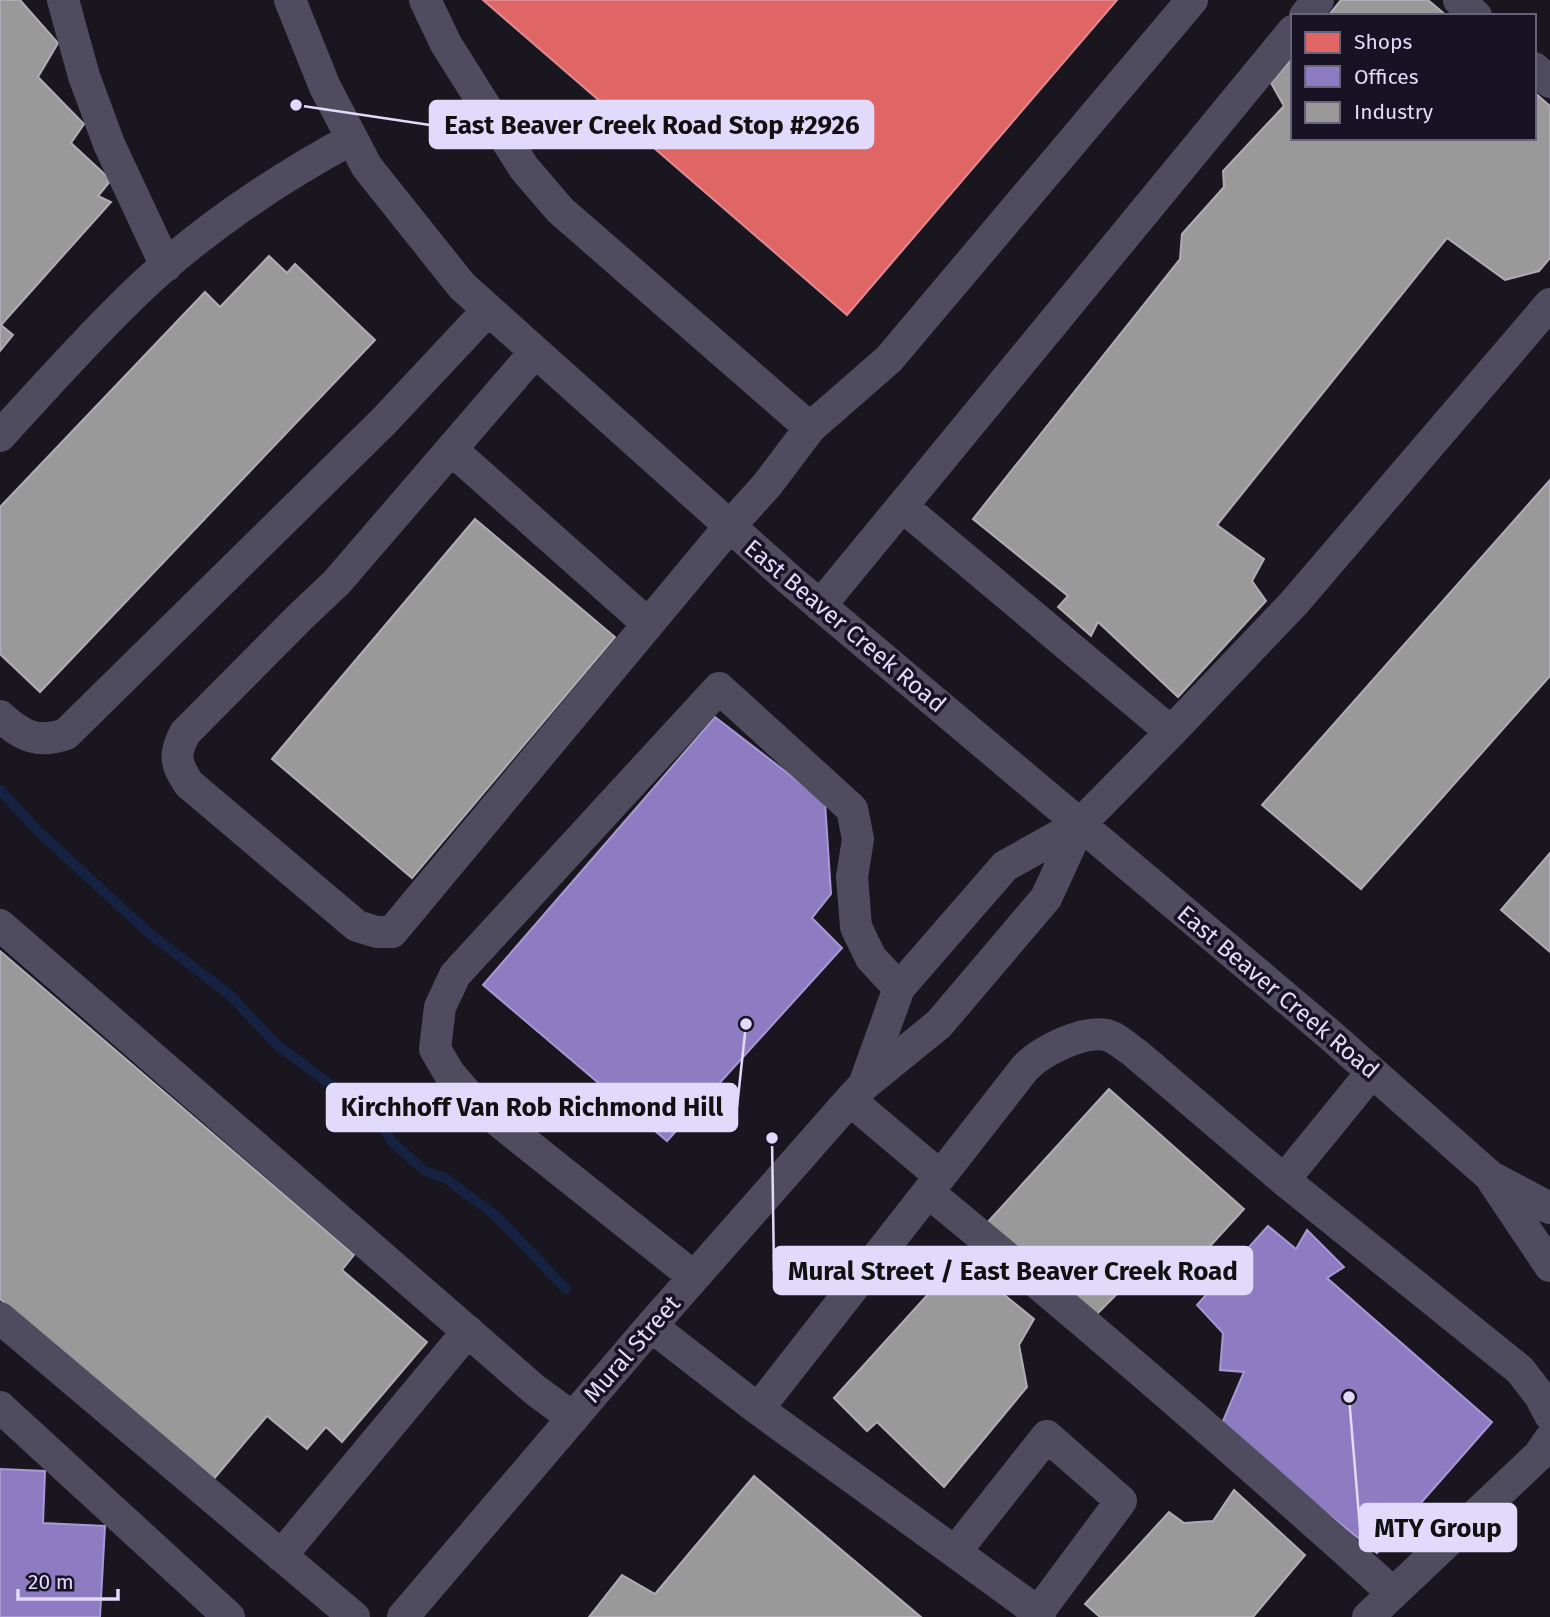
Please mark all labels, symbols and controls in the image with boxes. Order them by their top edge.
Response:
legend [1291,14,1536,140]
text: Shops [1354,29,1412,55]
text: Offices [1354,64,1419,90]
text: Industry [1354,99,1434,125]
callout: East Beaver Creek Road Stop #2926 [430,101,873,148]
text: East Beaver Creek Road Stop #2926 [444,110,860,141]
street label: East Beaver Creek Road [739,534,951,718]
street label: East Beaver Creek Road [1172,900,1384,1084]
callout: Kirchhoff Van Rob Richmond Hill [327,1084,737,1131]
text: Kirchhoff Van Rob Richmond Hill [341,1092,723,1123]
callout: Mural Street / East Beaver Creek Road [774,1247,1252,1294]
text: Mural Street / East Beaver Creek Road [788,1256,1238,1287]
street label: Mural Street [578,1290,686,1408]
callout: MTY Group [1360,1504,1516,1551]
text: MTY Group [1374,1513,1502,1544]
scale bar [18,1558,117,1602]
text: 20 m [28,1569,74,1595]

